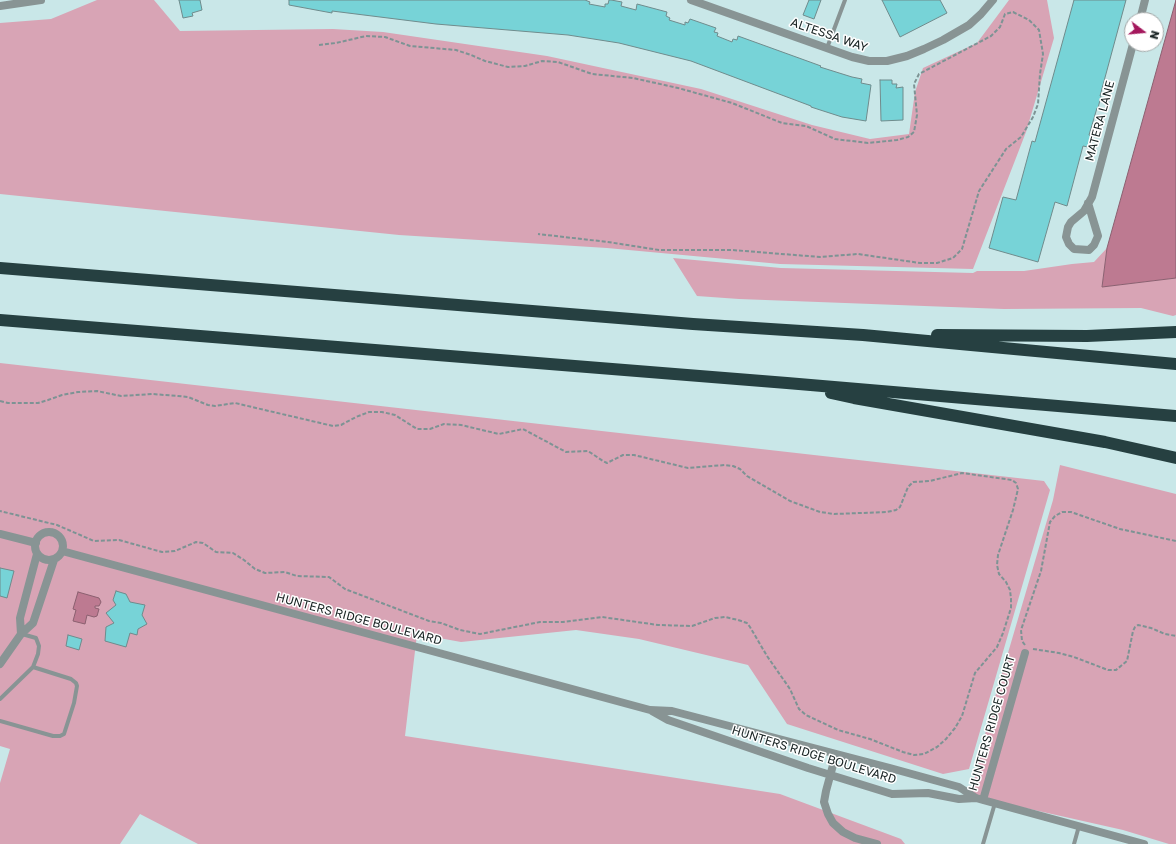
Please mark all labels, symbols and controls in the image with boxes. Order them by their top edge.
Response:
north arrow [1124,12,1164,52]
street label: ALTESSA WAY [789,15,869,55]
text: N [1148,29,1162,41]
street label: MATERA LANE [1082,79,1118,163]
street label: HUNTERS RIDGE BOULEVARD [274,590,444,648]
street label: HUNTERS RIDGE COURT [966,653,1018,793]
street label: HUNTERS RIDGE BOULEVARD [730,723,898,787]

